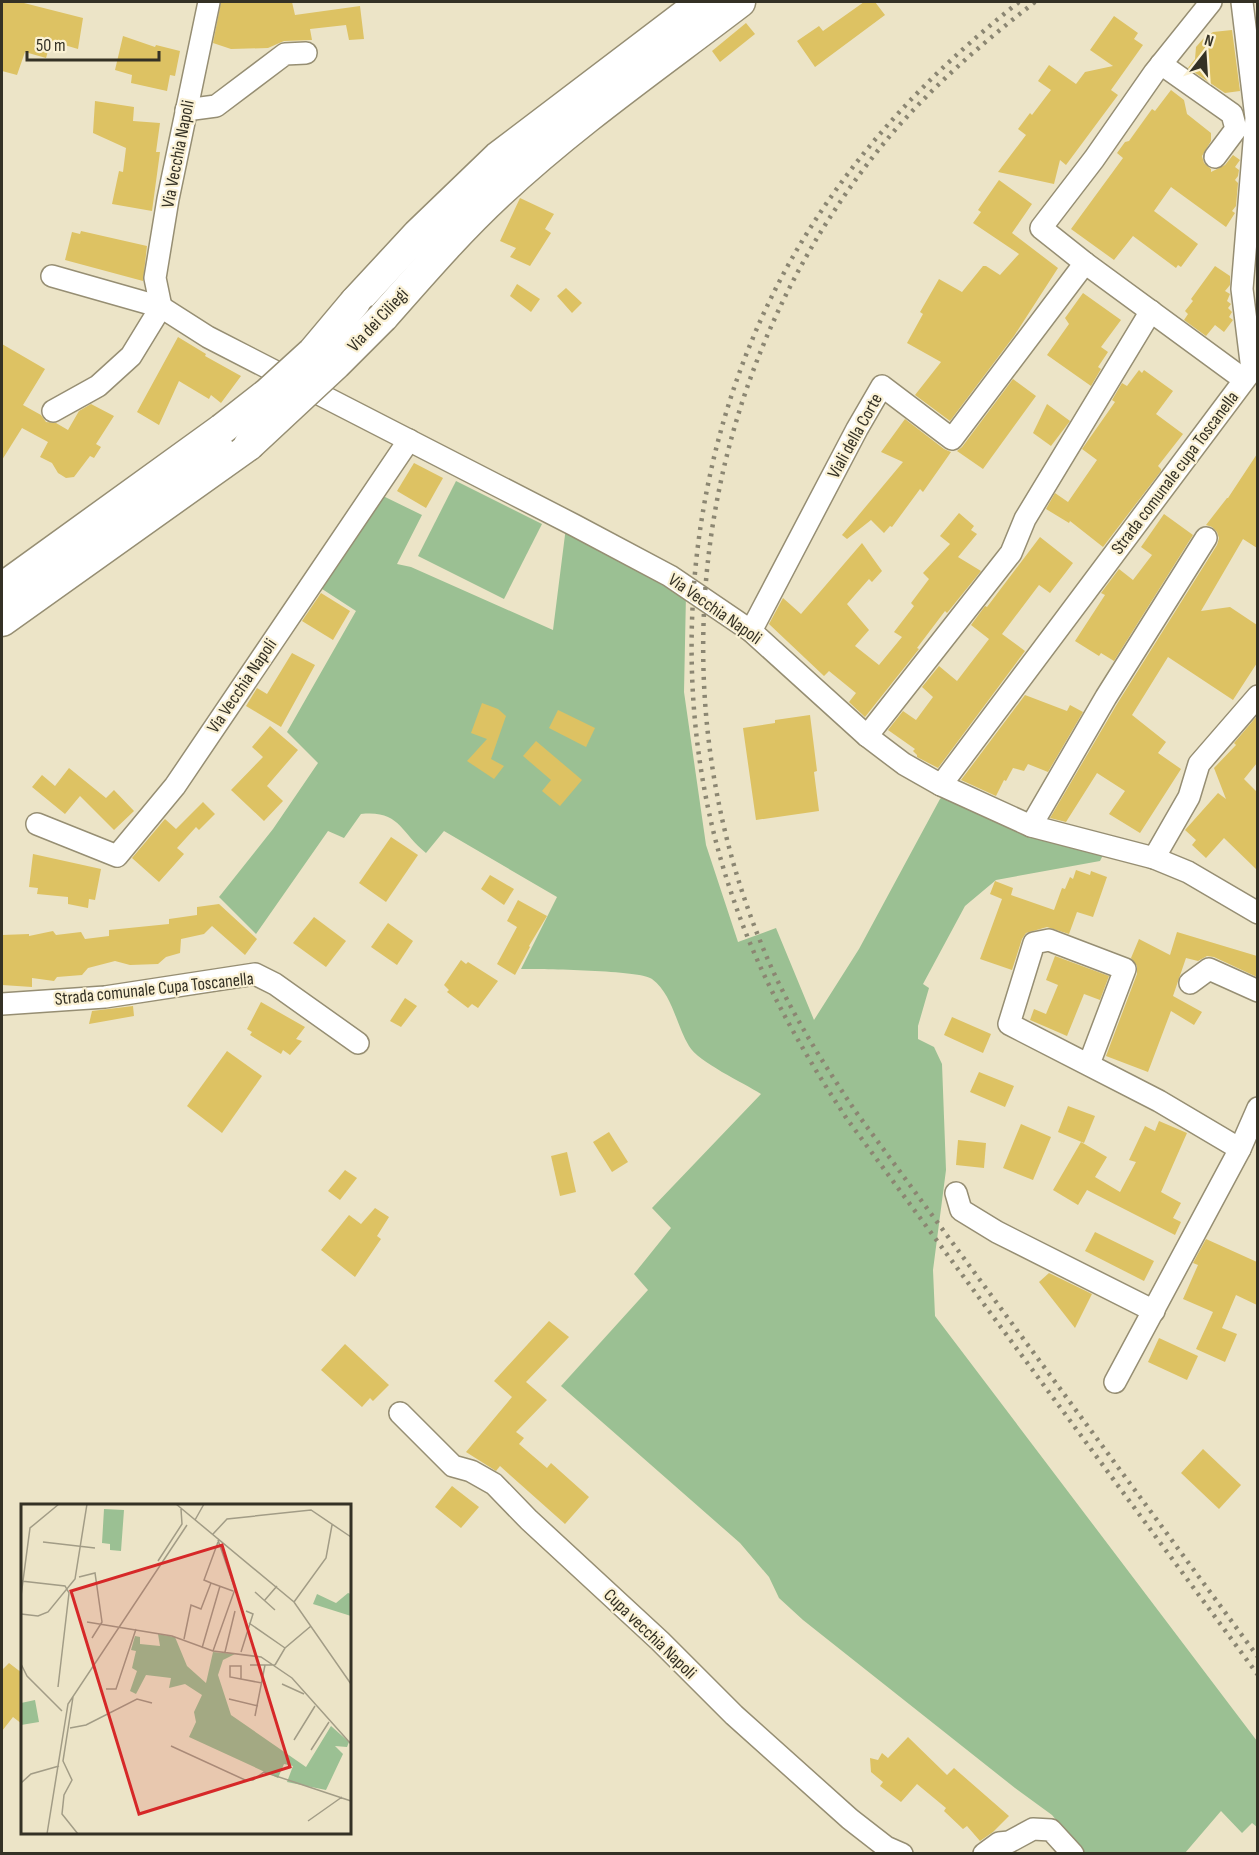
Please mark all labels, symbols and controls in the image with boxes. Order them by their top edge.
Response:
scale bar [27,24,159,62]
north arrow [1175,24,1235,84]
text: N [1202,31,1216,51]
text: 50 m [36,35,66,56]
street label: Via Vecchia Napoli [157,98,199,210]
street label: Via dei Ciliegi [343,284,413,356]
street label: Strada comunale cupa Toscanella [1107,387,1243,559]
street label: Viali della Corte [823,390,887,482]
street label: Via Vecchia Napoli [664,569,766,649]
street label: Via Vecchia Napoli [203,635,281,737]
street label: Strada comunale Cupa Toscanella [53,968,255,1010]
inset map [21,1504,351,1834]
street label: Cupa vecchia Napoli [599,1585,701,1683]

